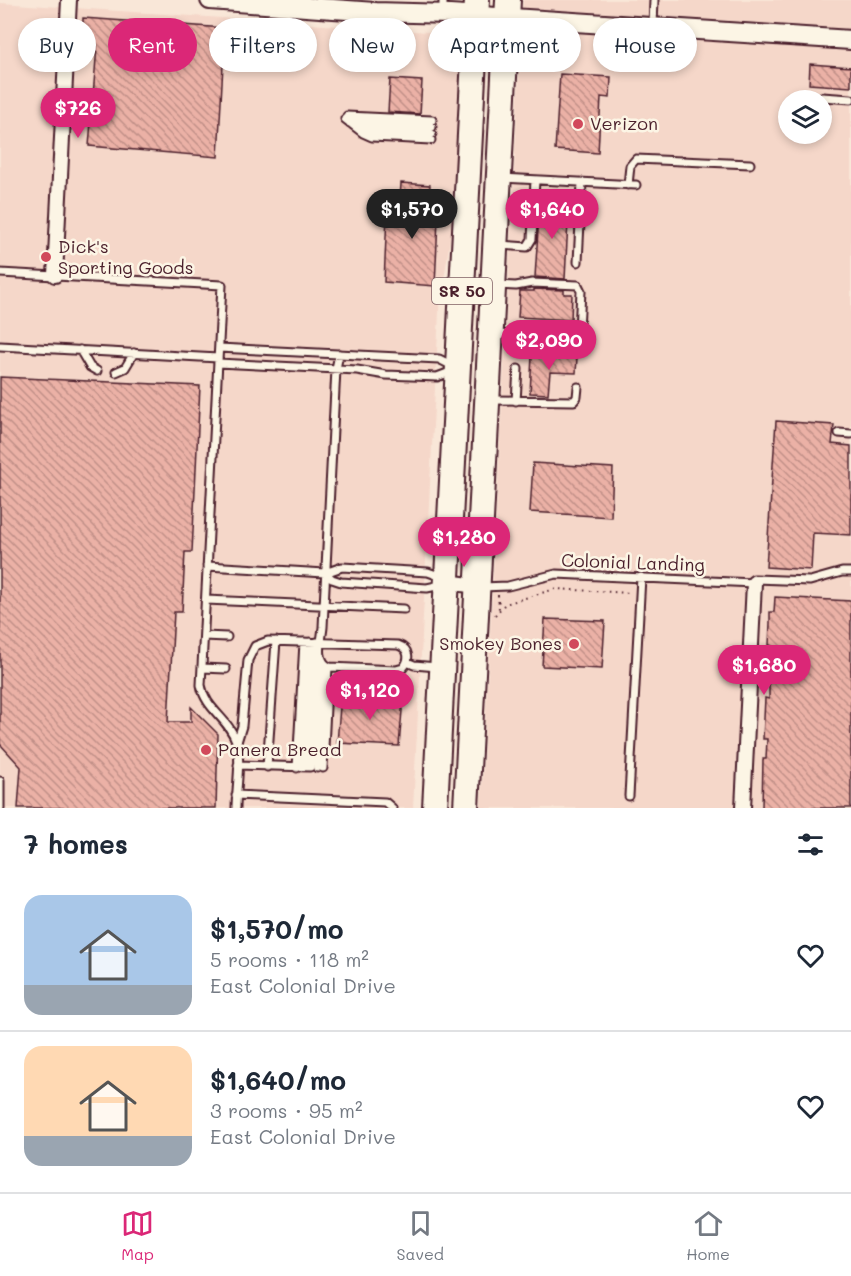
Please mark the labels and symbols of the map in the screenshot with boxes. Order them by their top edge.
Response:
pin: $726 [42,88,114,139]
place label: Verizon [590,111,658,135]
marker: Verizon [571,117,585,131]
pin: $1,570 [363,189,461,240]
pin: $1,640 [503,189,601,240]
place label: Dick's Sporting Goods [58,234,193,279]
marker: Dick's Sporting Goods [39,250,53,264]
road number: SR 50 [432,278,492,304]
pin: $2,090 [500,320,598,371]
pin: $1,280 [415,517,513,568]
street label: Colonial Landing [561,548,705,577]
place label: Smokey Bones [439,631,562,655]
marker: Smokey Bones [567,637,581,651]
pin: $1,680 [715,645,813,696]
pin: $1,120 [321,670,419,721]
place label: Panera Bread [218,737,341,761]
marker: Panera Bread [199,743,213,757]

